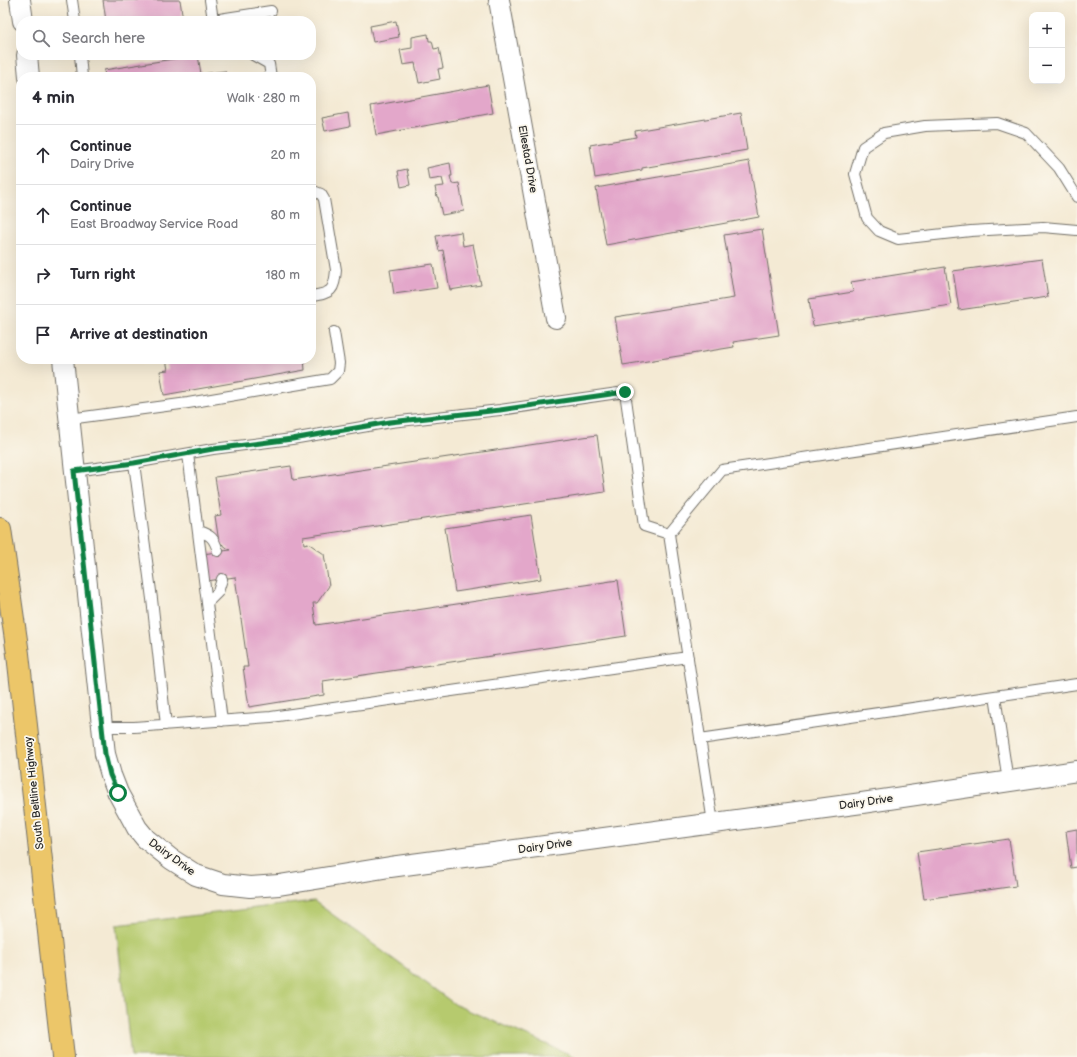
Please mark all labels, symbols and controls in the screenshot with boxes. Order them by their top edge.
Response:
map controls [1029,12,1065,84]
button: + [1029,12,1065,48]
search box [16,16,316,60]
icon: search [30,27,52,49]
text: Search here [62,29,145,48]
button: − [1029,48,1065,84]
text: 4 min [32,88,75,108]
text: Walk · 280 m [227,90,300,106]
street label: Ellestad Drive [516,124,540,194]
text: Continue [70,137,132,156]
icon: ahead [32,144,54,166]
text: 20 m [270,147,300,163]
text: Dairy Drive [70,156,134,172]
text: Continue [70,197,132,216]
icon: ahead [32,204,54,226]
text: 80 m [271,207,300,223]
text: East Broadway Service Road [70,216,238,232]
icon: right [32,264,54,286]
text: Turn right [70,265,135,284]
text: 180 m [265,267,300,283]
icon: arrive [32,324,54,346]
text: Arrive at destination [70,325,208,344]
route end [616,383,634,401]
street label: South Beltline Highway [22,736,46,850]
route start [109,784,127,802]
street label: Dairy Drive [838,792,894,812]
street label: Dairy Drive [146,836,198,878]
street label: Dairy Drive [517,836,573,856]

